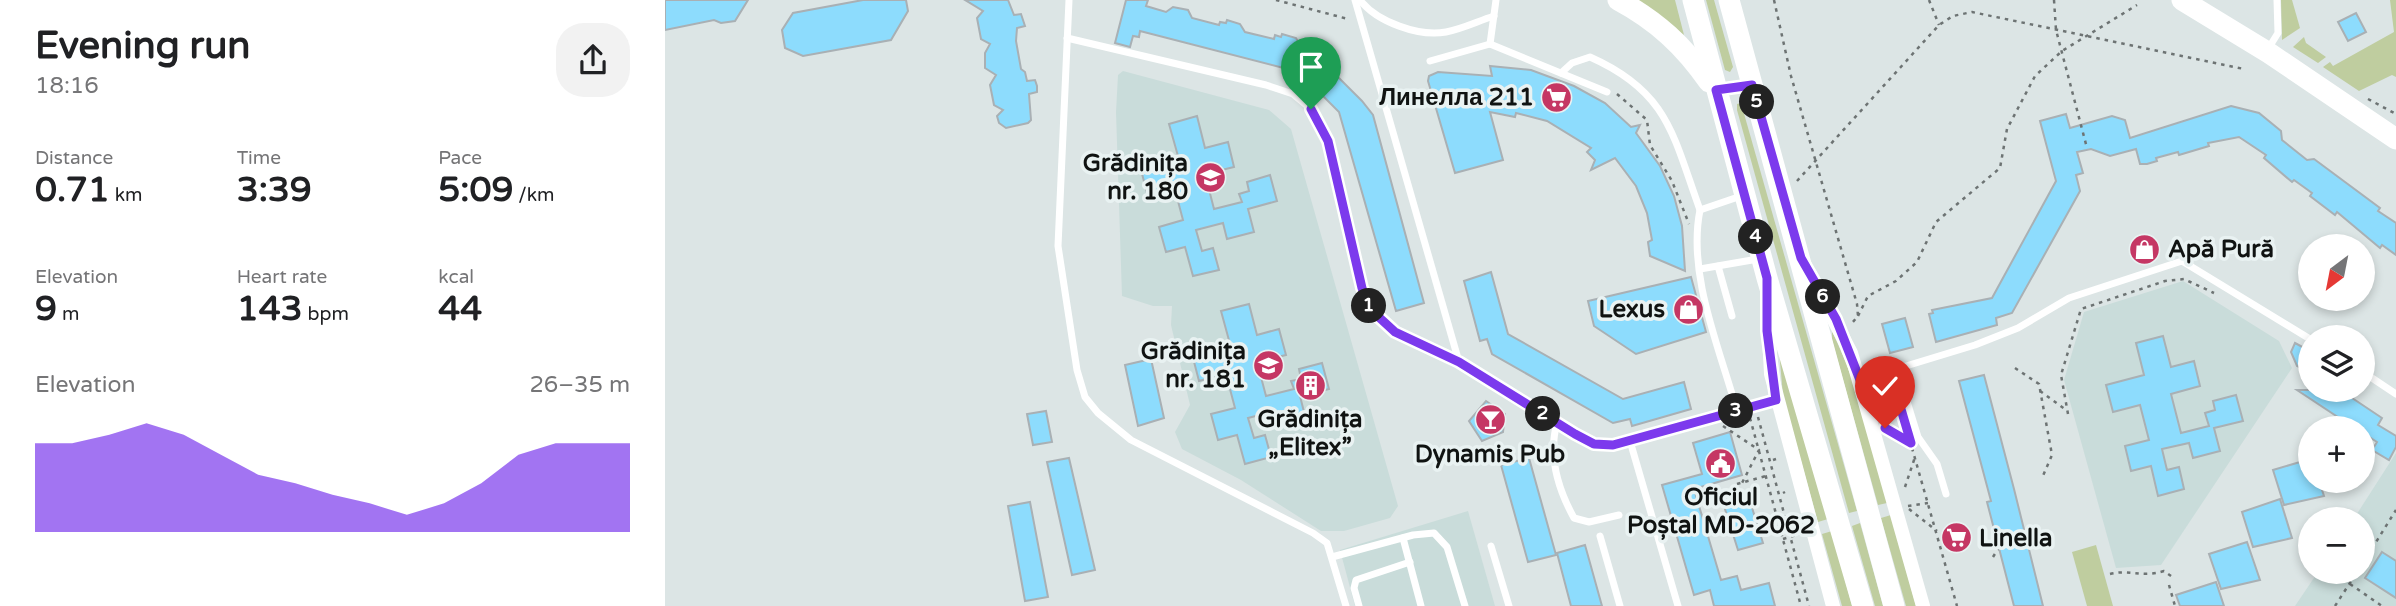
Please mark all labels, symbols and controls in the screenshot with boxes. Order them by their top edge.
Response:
text: Evening run [35,23,250,69]
button: share [556,23,630,97]
pin [1281,37,1341,109]
icon: arrive [1292,48,1330,86]
text: 18:16 [35,72,99,100]
supermarket icon: Линелла 211 [1540,80,1574,114]
place label: Линелла 211 [1379,83,1534,112]
pin: 5 [1739,84,1775,119]
text: 5 [1751,90,1762,112]
text: Distance [35,147,113,169]
text: Time [237,147,281,169]
text: Pace [438,147,482,169]
place label: Grădinița nr. 180 [1083,149,1188,206]
school or university icon: Grădinița nr. 180 [1194,160,1228,194]
text: 0.71 [35,169,110,211]
text: 3:39 [237,169,312,211]
text: 5:09 [438,169,513,211]
text: km [110,184,142,206]
text: /km [513,184,555,206]
pin: 4 [1739,219,1773,254]
text: 4 [1750,225,1761,247]
shop icon: Apă Pură [2128,232,2162,266]
north arrow [2298,234,2375,312]
map controls [2298,234,2375,584]
place label: Apă Pură [2168,235,2274,264]
text: Elevation [35,266,118,288]
text: Heart rate [237,266,327,288]
text: kcal [438,266,474,288]
pin: 6 [1805,280,1841,314]
text: 6 [1817,285,1828,307]
text: 9 [35,288,57,330]
text: 143 [237,288,303,330]
text: 44 [438,288,482,330]
pin: 1 [1351,288,1387,324]
shop icon: Lexus [1671,292,1705,326]
text: 1 [1363,294,1374,316]
place label: Lexus [1599,295,1665,324]
text: m [57,303,79,325]
text: bpm [303,303,349,325]
button: layers [2298,325,2375,402]
place label: Grădinița nr. 181 [1141,337,1246,394]
school or university icon: Grădinița nr. 181 [1252,348,1286,382]
pin [1855,356,1915,428]
icon: check [1866,367,1904,405]
building icon: Grădinița „Elitex” [1293,368,1327,402]
text: Elevation [35,371,136,399]
text: 26–35 m [529,371,630,399]
pin: 3 [1719,394,1753,428]
pin: 2 [1525,396,1561,432]
text: 3 [1730,399,1741,421]
text: 2 [1537,402,1548,424]
bar icon: Dynamis Pub [1473,403,1507,437]
place label: Grădinița „Elitex” [1257,405,1363,462]
button: + [2298,416,2375,493]
place label: Dynamis Pub [1415,440,1565,469]
public building icon: Oficiul Poștal MD-2062 [1704,446,1738,480]
place label: Oficiul Poștal MD-2062 [1627,483,1815,540]
button: − [2298,507,2375,584]
supermarket icon: Linella [1939,521,1973,555]
place label: Linella [1979,524,2052,553]

